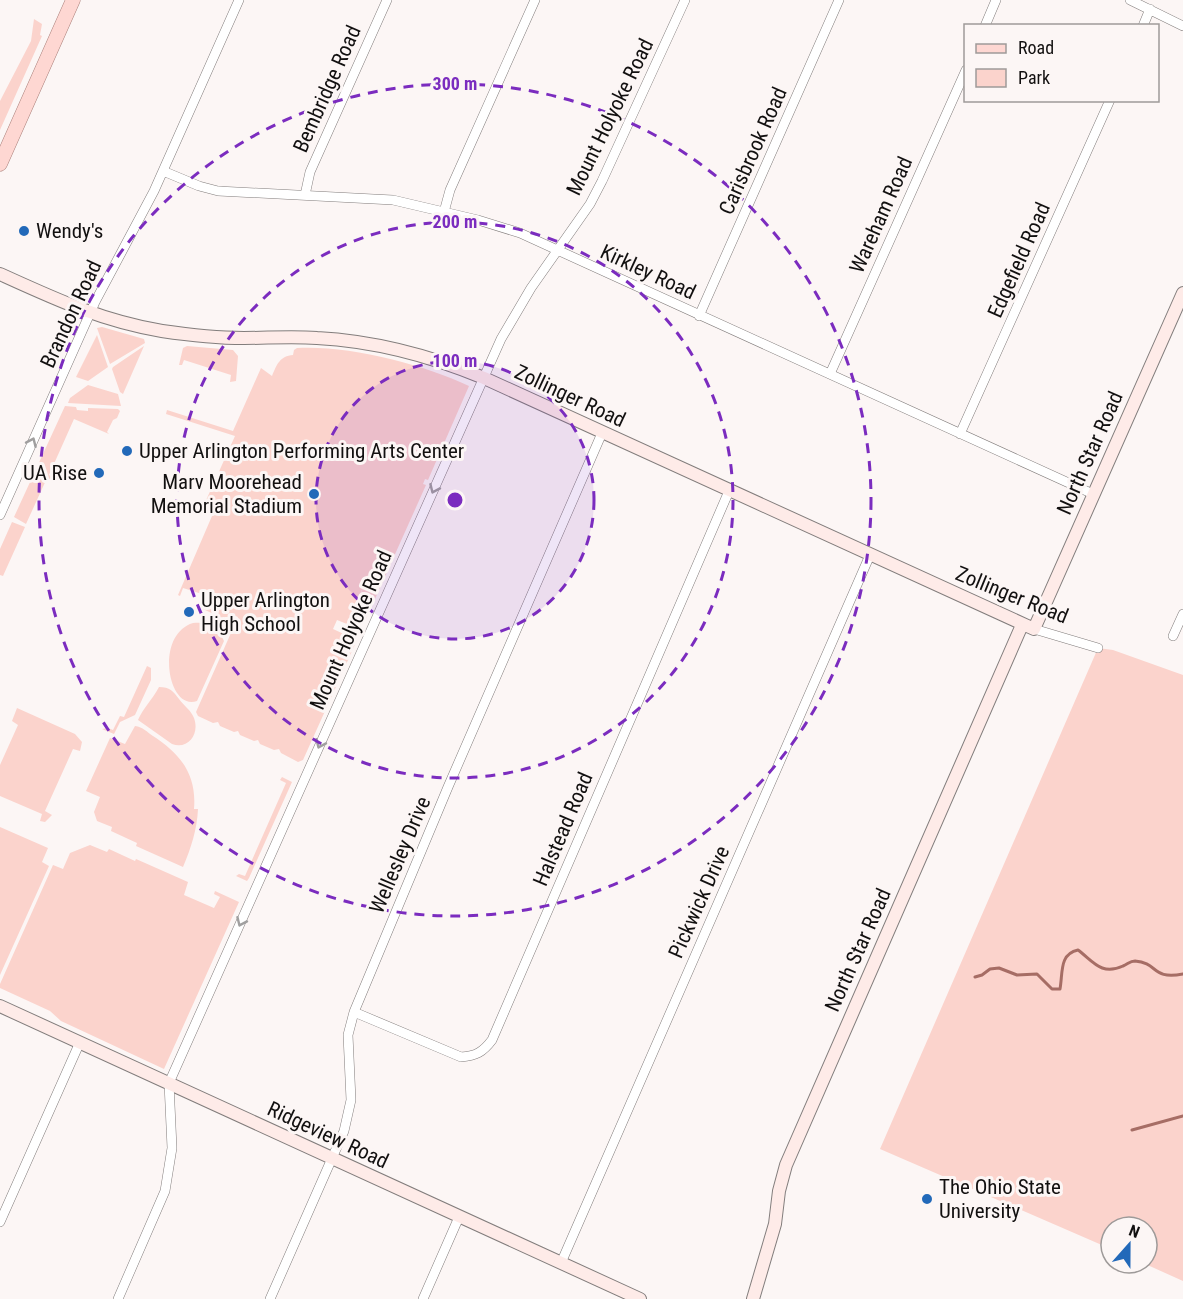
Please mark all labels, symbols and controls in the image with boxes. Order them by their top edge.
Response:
street label: Bembridge Road [288,22,366,156]
legend [964,24,1159,102]
street label: Mount Holyoke Road [562,35,658,199]
text: Road [1018,37,1054,58]
text: Park [1018,67,1050,88]
text: 300 m [433,73,477,94]
street label: Carisbrook Road [714,84,792,218]
street label: Wareham Road [845,153,917,277]
street label: Edgefield Road [983,199,1055,321]
text: 200 m [433,211,477,232]
place label: Wendy's [36,219,103,243]
marker: Wendy's [17,224,31,238]
street label: Kirkley Road [597,239,699,305]
street label: Brandon Road [36,256,106,372]
text: 100 m [433,350,477,371]
street label: Zollinger Road [511,360,629,432]
street label: North Star Road [1052,388,1128,518]
one-way arrow [25,438,37,449]
place label: Upper Arlington Performing Arts Center [139,439,464,463]
marker: Upper Arlington Performing Arts Center [120,444,134,458]
place label: UA Rise [23,461,87,485]
marker: UA Rise [92,466,106,480]
place label: Marv Moorehead Memorial Stadium [151,470,302,518]
one-way arrow [429,483,441,494]
marker: Marv Moorehead Memorial Stadium [307,487,321,501]
centre of rings [445,490,465,510]
street label: Mount Holyoke Road [305,547,397,713]
street label: Zollinger Road [952,561,1072,629]
place label: Upper Arlington High School [201,588,330,636]
marker: Upper Arlington High School [182,605,196,619]
one-way arrow [315,737,327,748]
street label: Halstead Road [528,769,598,889]
street label: Wellesley Drive [365,793,435,917]
street label: Pickwick Drive [664,842,734,962]
street label: North Star Road [820,885,896,1015]
one-way arrow [236,915,248,926]
street label: Ridgeview Road [264,1096,392,1174]
place label: The Ohio State University [939,1175,1061,1223]
marker: The Ohio State University [920,1192,934,1206]
north arrow [1099,1215,1159,1275]
text: N [1126,1221,1142,1242]

